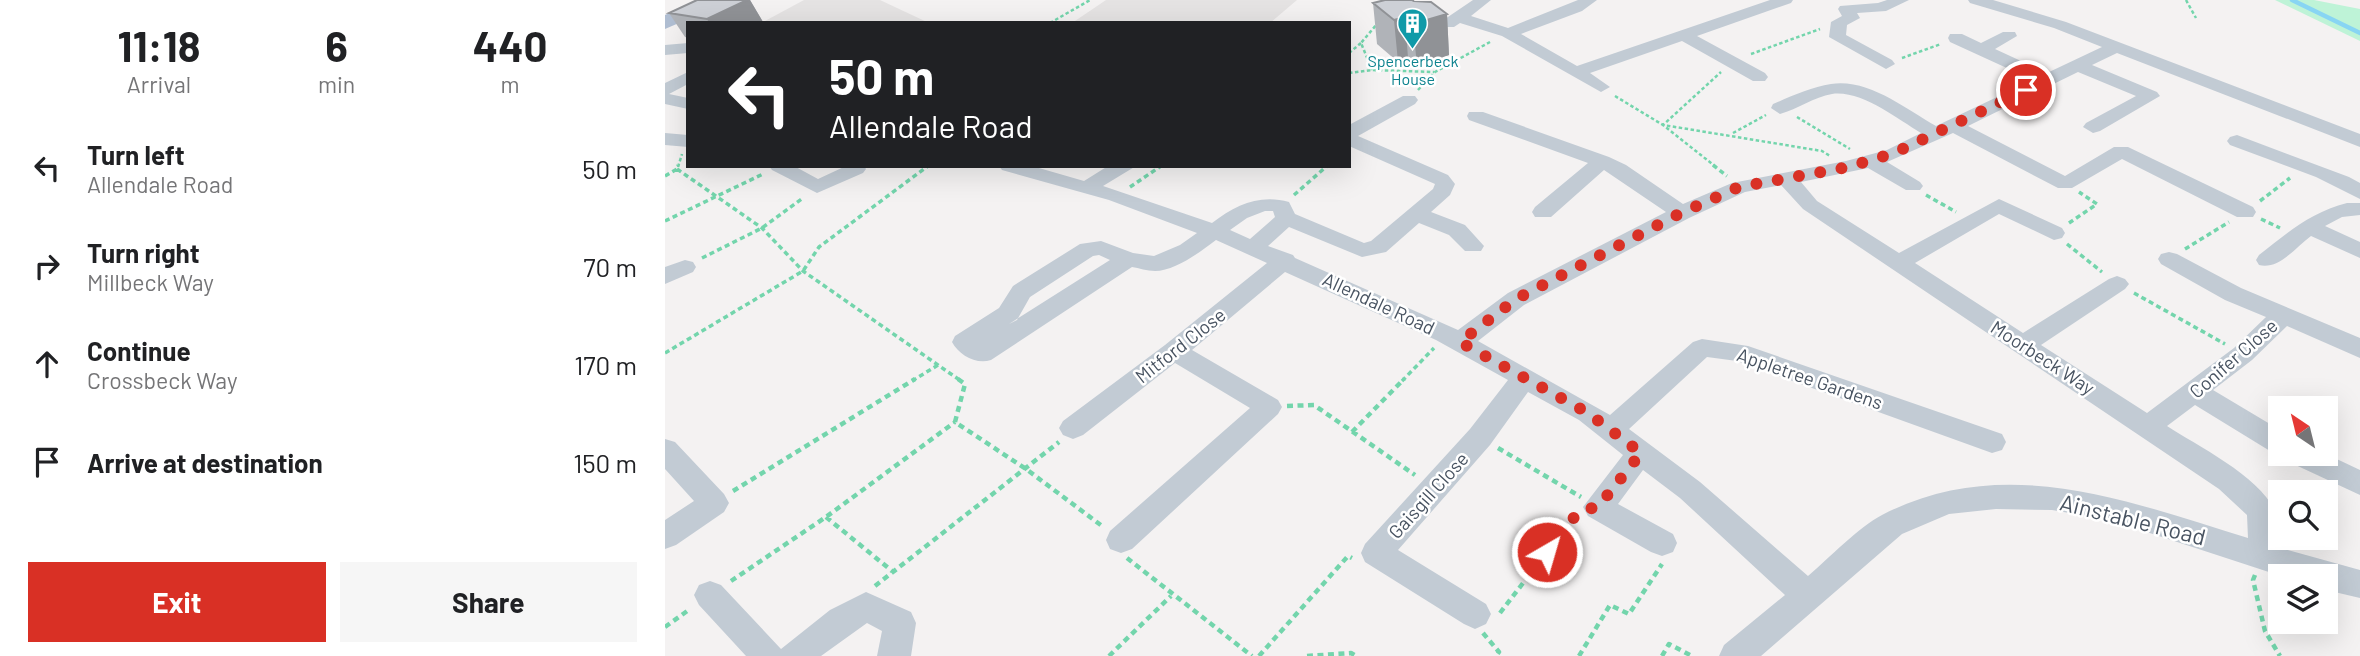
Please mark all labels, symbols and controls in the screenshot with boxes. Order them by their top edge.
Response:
building icon: Spencerbeck House [1396,6,1430,50]
text: 11:18 [118,20,200,70]
text: 6 [325,20,348,70]
text: 440 [473,20,547,70]
text: 50 m [829,46,934,105]
icon: left [714,49,805,140]
place label: Spencerbeck House [1367,51,1459,88]
pin [1996,60,2056,120]
text: Arrival [127,70,191,98]
text: min [318,70,355,98]
text: m [501,70,520,98]
icon: arrive [2007,71,2045,109]
text: Allendale Road [829,106,1033,144]
text: Turn left [87,139,185,170]
icon: left [28,149,66,187]
text: 50 m [582,153,637,184]
text: Allendale Road [87,170,233,198]
text: Turn right [87,237,200,268]
icon: right [28,247,66,285]
text: 70 m [583,251,637,282]
street label: Allendale Road [1319,267,1439,339]
text: Millbeck Way [87,268,214,296]
street label: Mitford Close [1130,303,1230,387]
street label: Conifer Close [2184,313,2282,403]
street label: Moorbeck Way [1987,315,2099,399]
text: Continue [87,335,191,366]
street label: Appletree Gardens [1734,342,1886,414]
icon: ahead [28,345,66,383]
text: 170 m [574,349,637,380]
text: Crossbeck Way [87,366,238,394]
north arrow [2268,396,2338,466]
map controls [2268,396,2338,634]
icon: arrive [28,443,66,481]
text: Arrive at destination [87,447,323,478]
text: 150 m [573,447,637,478]
street label: Gaisgill Close [1383,447,1473,543]
button: search [2268,480,2338,550]
street label: Ainstable Road [2057,487,2209,551]
position arrow [1510,515,1584,589]
button: Exit [28,562,326,642]
button: Share [340,562,637,642]
button: layers [2268,564,2338,634]

